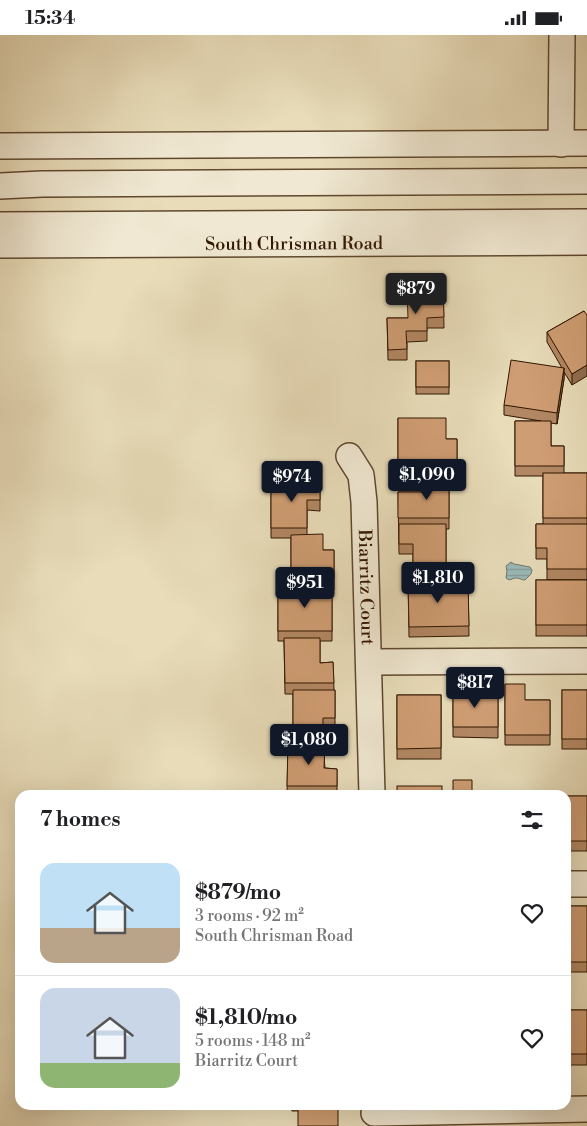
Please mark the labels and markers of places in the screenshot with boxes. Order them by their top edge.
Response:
pin: $879 [386,273,446,315]
pin: $1,090 [386,459,468,501]
pin: $974 [262,461,322,503]
pin: $1,810 [397,561,479,604]
pin: $951 [275,567,335,609]
pin: $817 [445,667,505,709]
pin: $1,080 [268,723,350,766]

